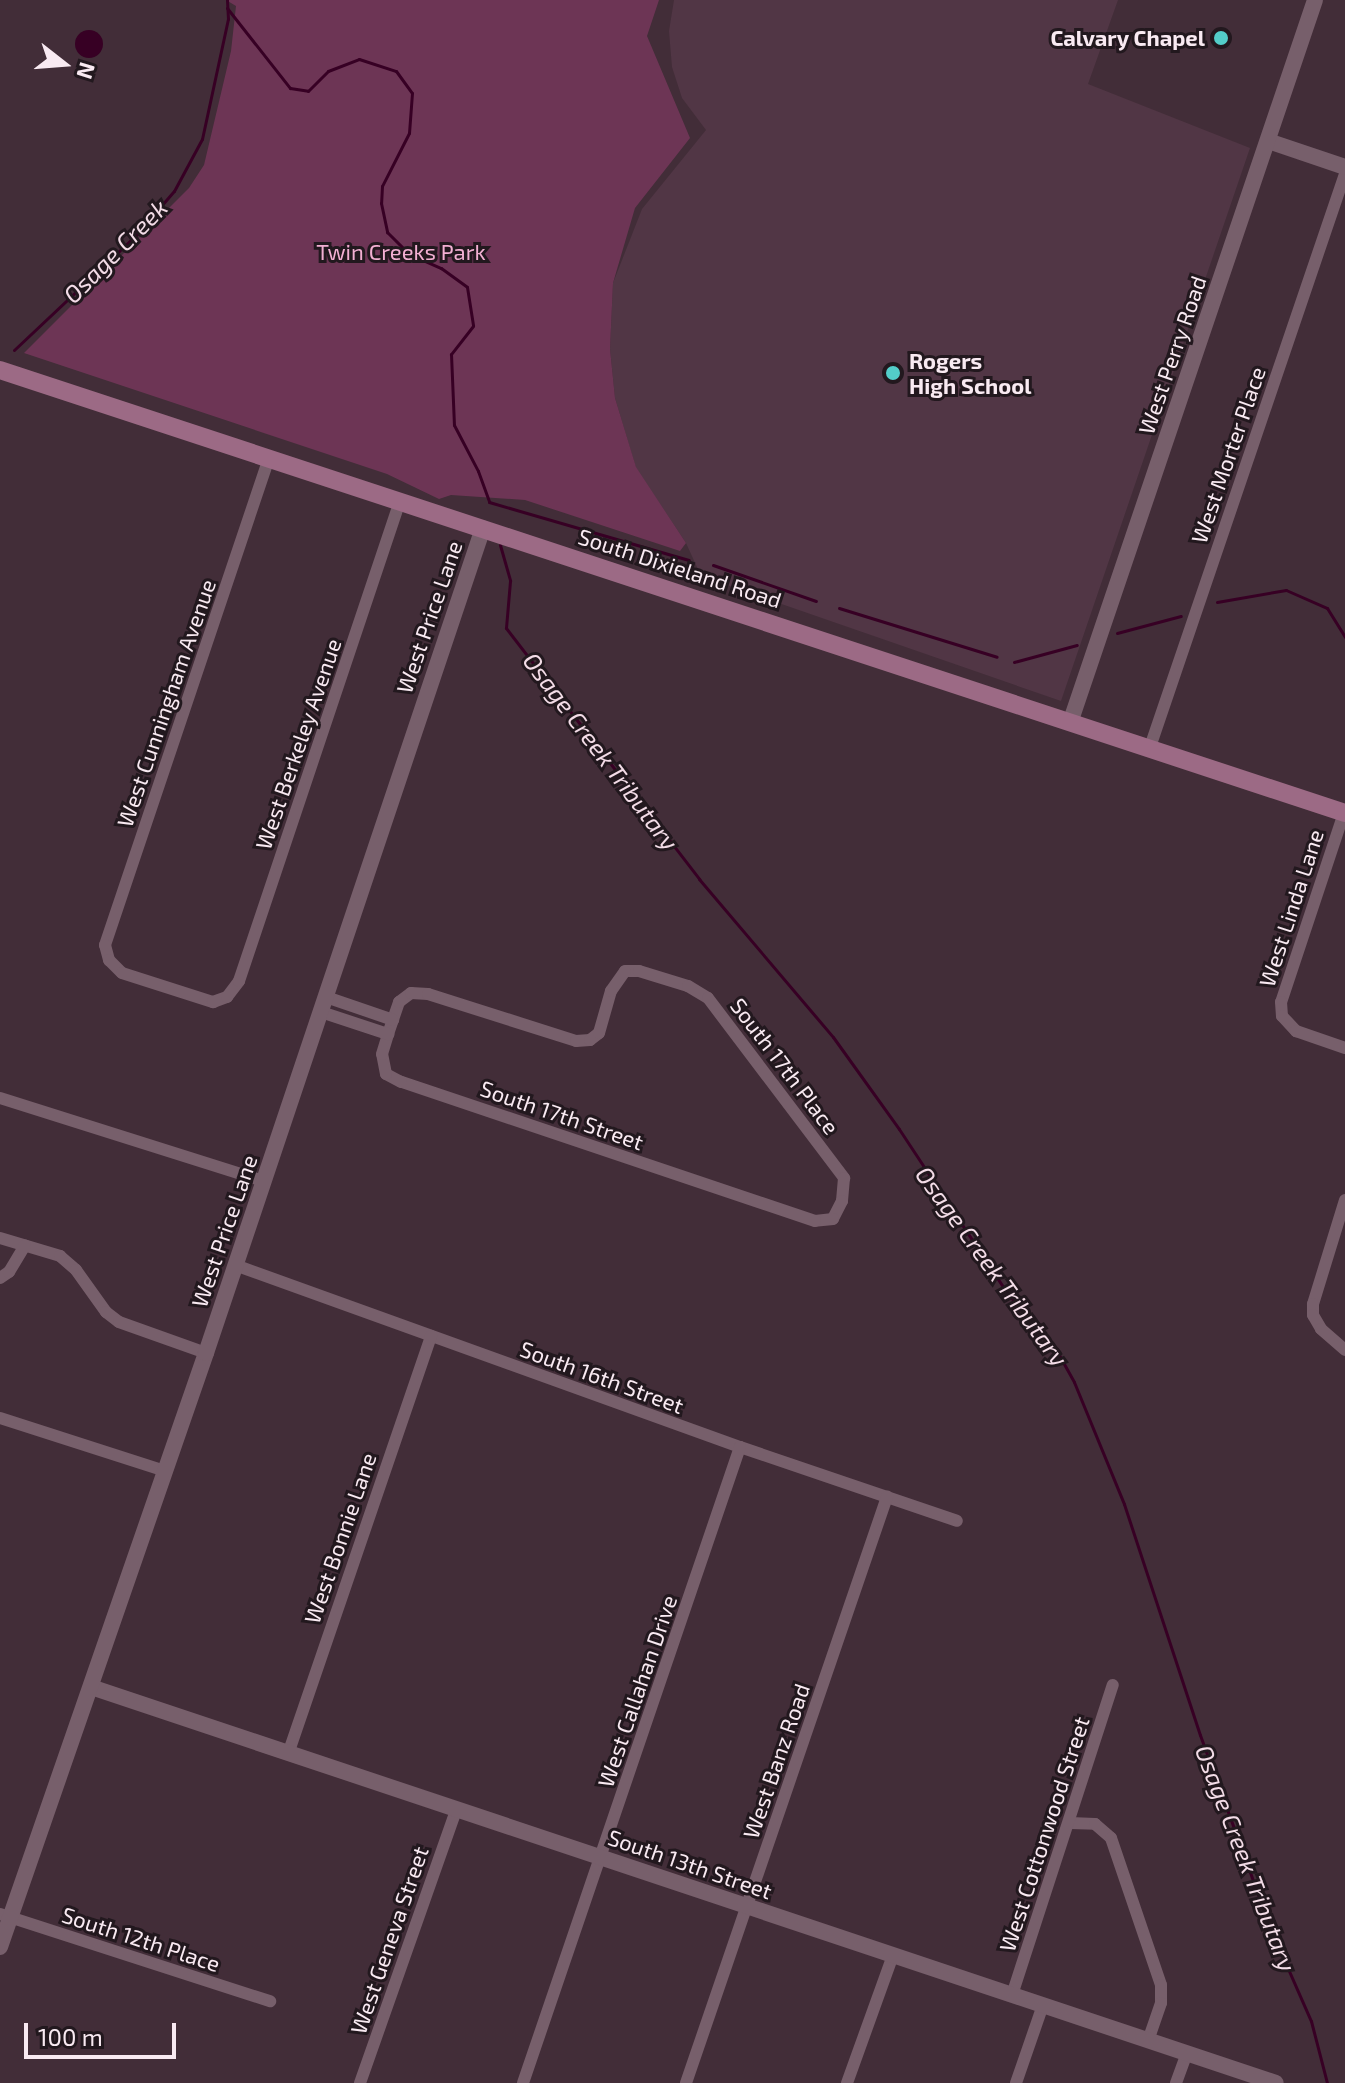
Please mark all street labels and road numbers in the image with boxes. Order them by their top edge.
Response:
street label: West Perry Road [1132,272,1212,438]
street label: West Morter Place [1185,363,1271,547]
street label: South Dixieland Road [575,523,785,613]
street label: West Price Lane [391,537,467,697]
street label: West Cunningham Avenue [111,575,221,831]
street label: West Berkeley Avenue [249,635,347,853]
street label: West Linda Lane [1253,826,1329,990]
street label: South 17th Place [725,993,845,1139]
street label: South 17th Street [477,1075,647,1155]
street label: West Price Lane [186,1151,262,1311]
street label: South 16th Street [517,1335,687,1419]
street label: West Bonnie Lane [298,1449,382,1627]
street label: West Callahan Drive [592,1592,682,1790]
street label: West Banz Road [737,1680,815,1842]
street label: West Cottonwood Street [994,1713,1094,1955]
street label: South 13th Street [605,1824,775,1904]
street label: West Geneva Street [345,1843,433,2037]
street label: South 12th Place [59,1901,223,1977]

